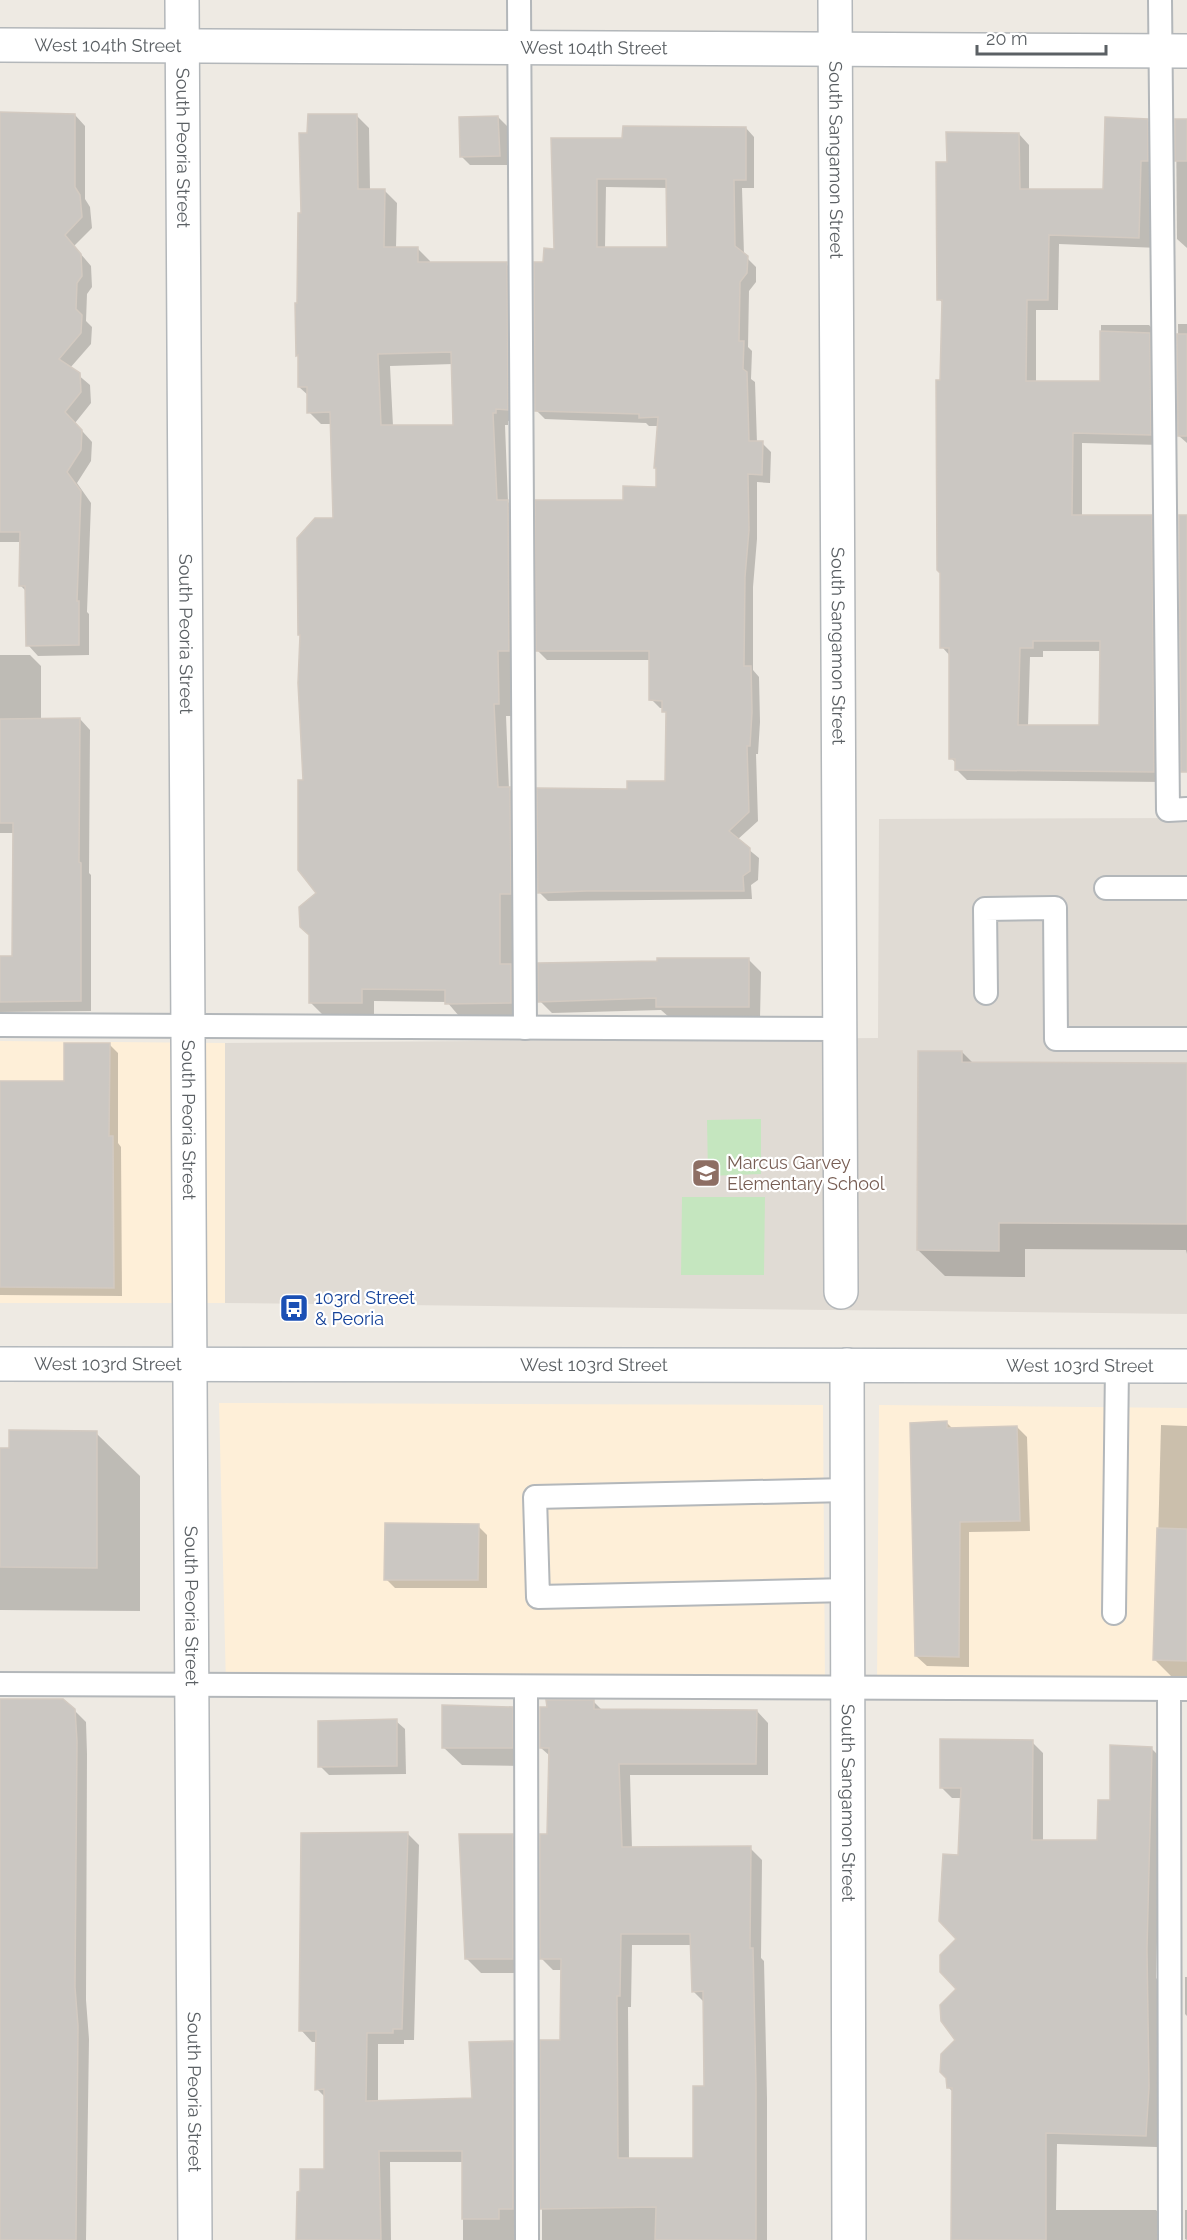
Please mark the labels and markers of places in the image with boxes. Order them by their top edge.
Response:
place label: Marcus Garvey Elementary School [727,1152,885,1194]
school or university icon: Marcus Garvey Elementary School [690,1157,722,1189]
place label: 103rd Street & Peoria [315,1287,415,1329]
bus stop icon: 103rd Street & Peoria [278,1292,310,1324]

